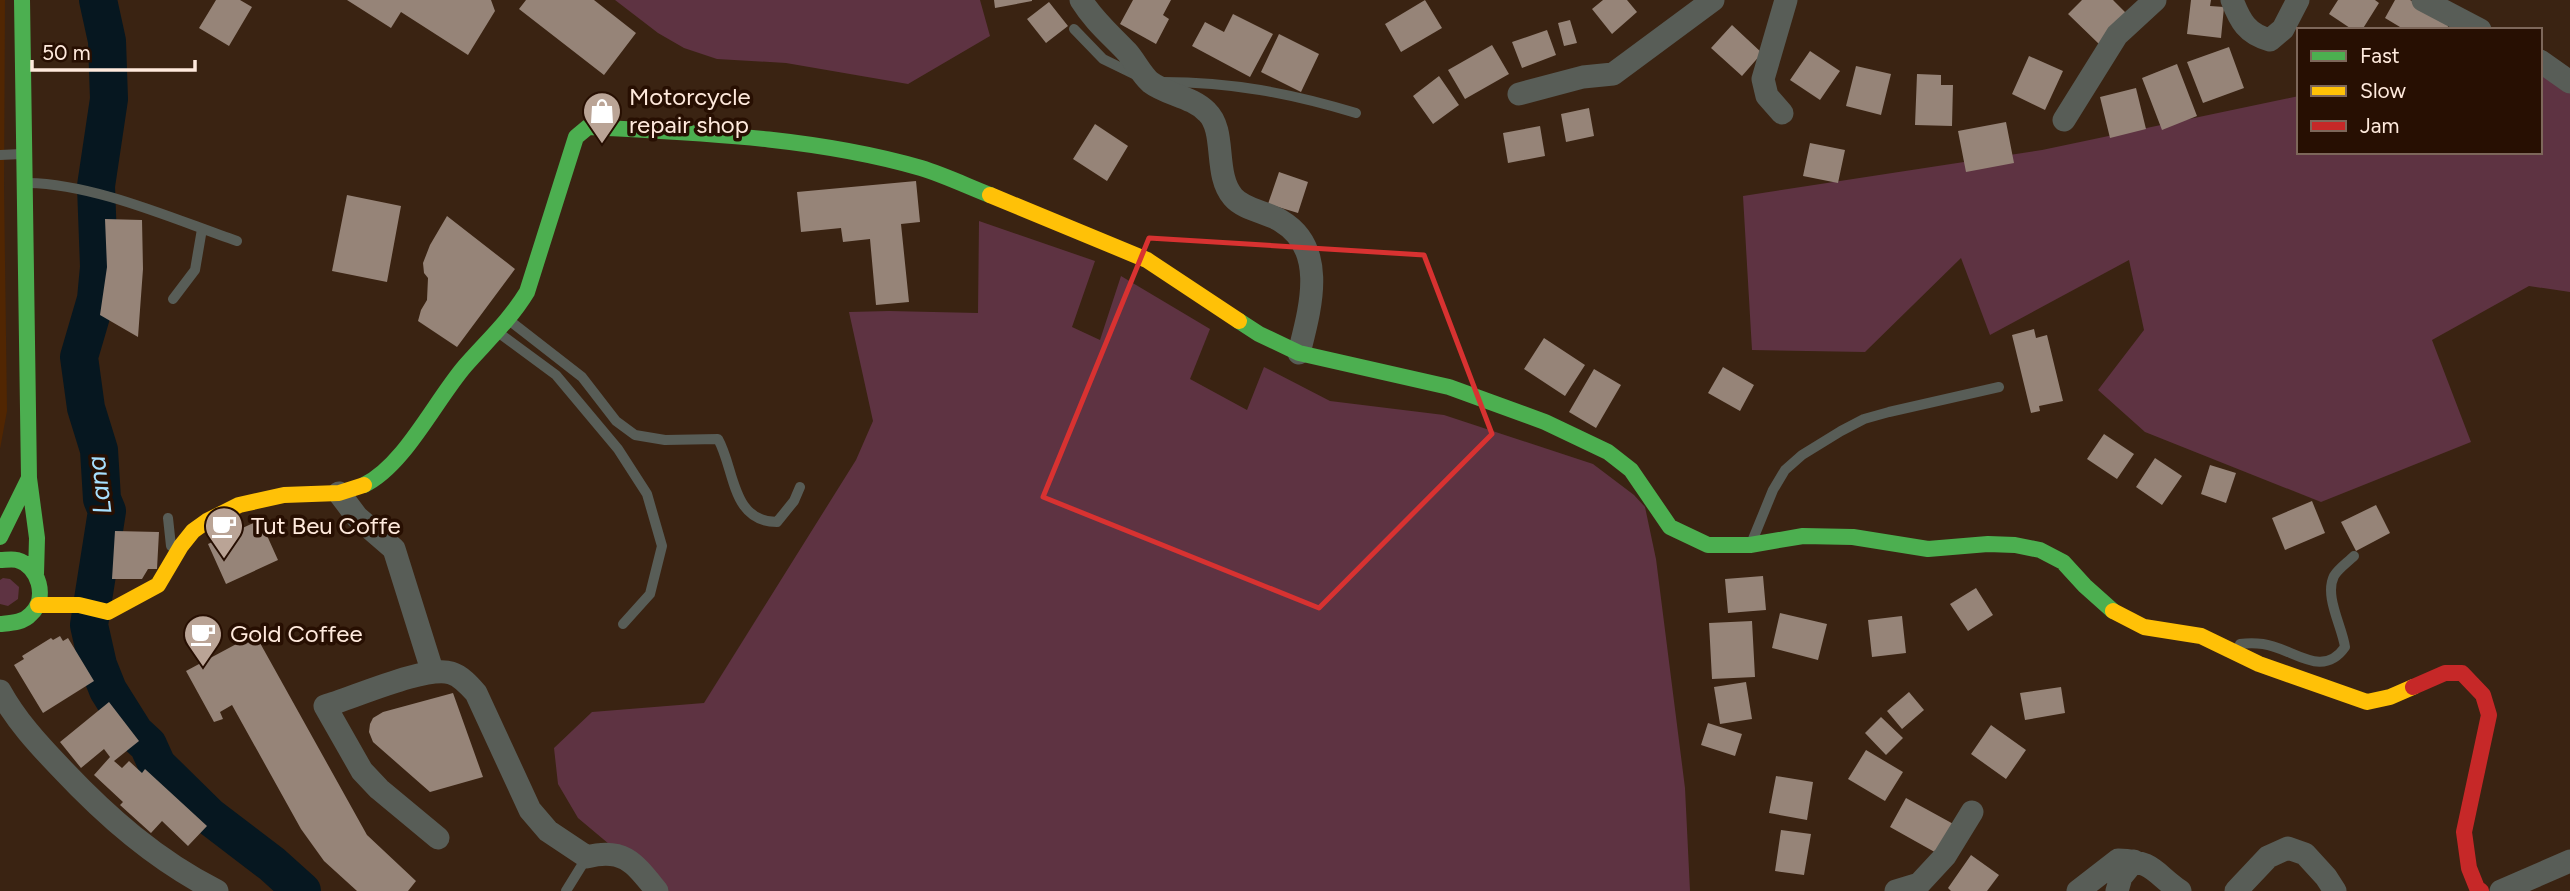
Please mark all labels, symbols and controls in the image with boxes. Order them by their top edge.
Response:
scale bar [32,28,194,72]
legend [2297,28,2542,154]
text: 50 m [42,40,91,65]
text: Fast [2360,43,2400,68]
text: Slow [2360,78,2406,103]
place label: Motorcycle repair shop [629,82,751,139]
shop icon: Motorcycle repair shop [581,90,623,145]
text: Jam [2360,113,2399,138]
water label: Lana [80,454,118,516]
cafe icon: Tut Beu Coffe [203,505,245,560]
place label: Tut Beu Coffe [251,511,401,540]
cafe icon: Gold Coffee [182,613,224,668]
place label: Gold Coffee [230,619,363,648]

